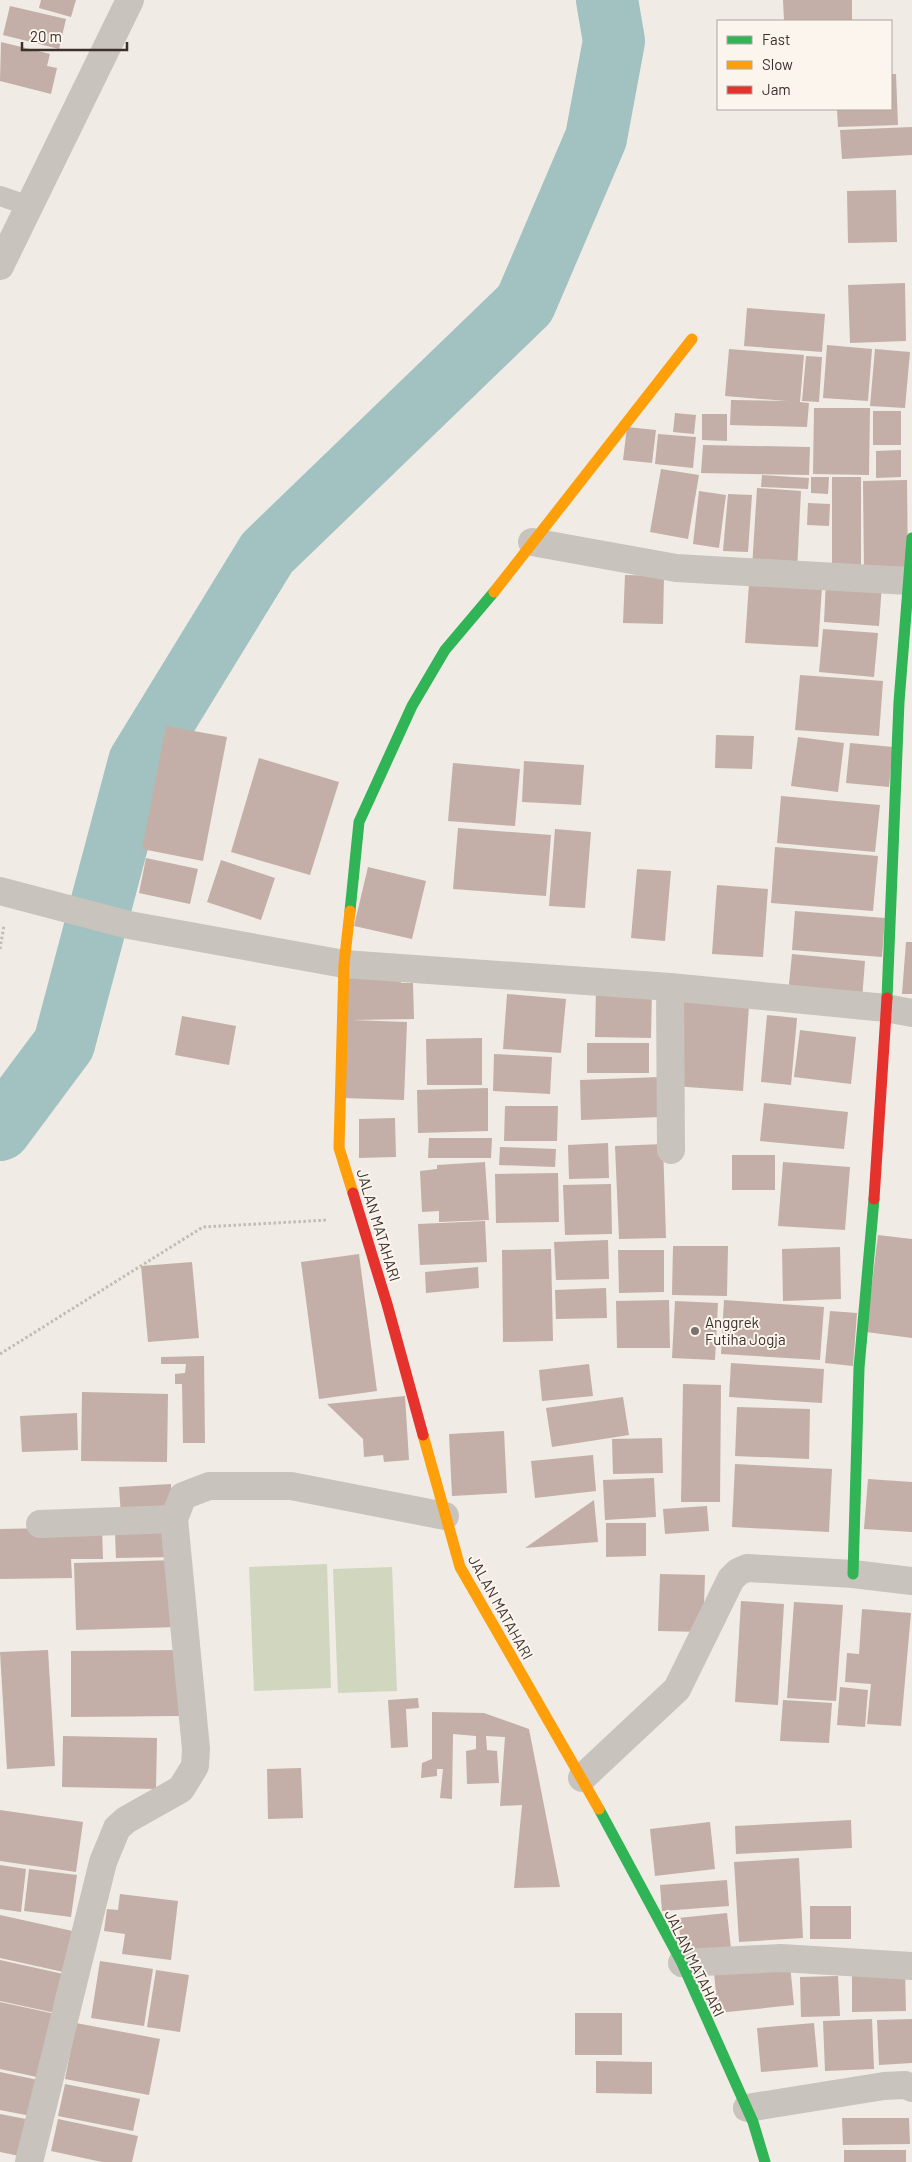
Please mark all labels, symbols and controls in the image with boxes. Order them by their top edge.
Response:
scale bar [22,20,128,52]
legend [717,20,892,110]
text: 20 m [30,27,62,45]
text: Fast [762,30,790,48]
text: Slow [762,55,793,73]
text: Jam [762,80,791,98]
street label: JALAN MATAHARI [353,1167,405,1283]
place label: Anggrek Futiha Jogja [705,1313,786,1348]
marker: Anggrek Futiha Jogja [689,1325,701,1337]
street label: JALAN MATAHARI [465,1552,537,1662]
street label: JALAN MATAHARI [661,1907,729,2019]

